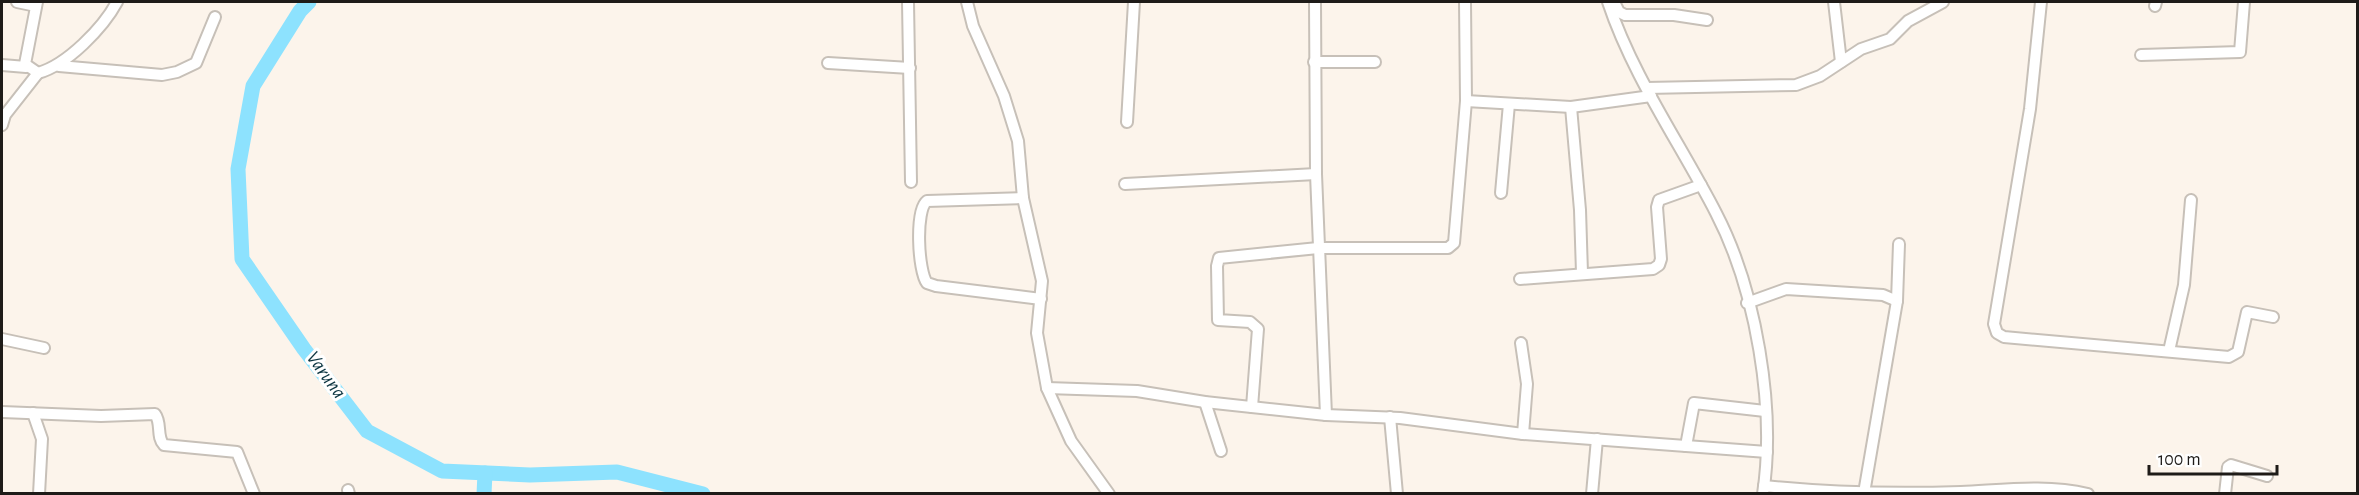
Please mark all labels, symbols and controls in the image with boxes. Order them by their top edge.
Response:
water label: Varuna [303,348,349,402]
scale bar [2149,438,2276,476]
text: 100 m [2158,451,2201,469]

